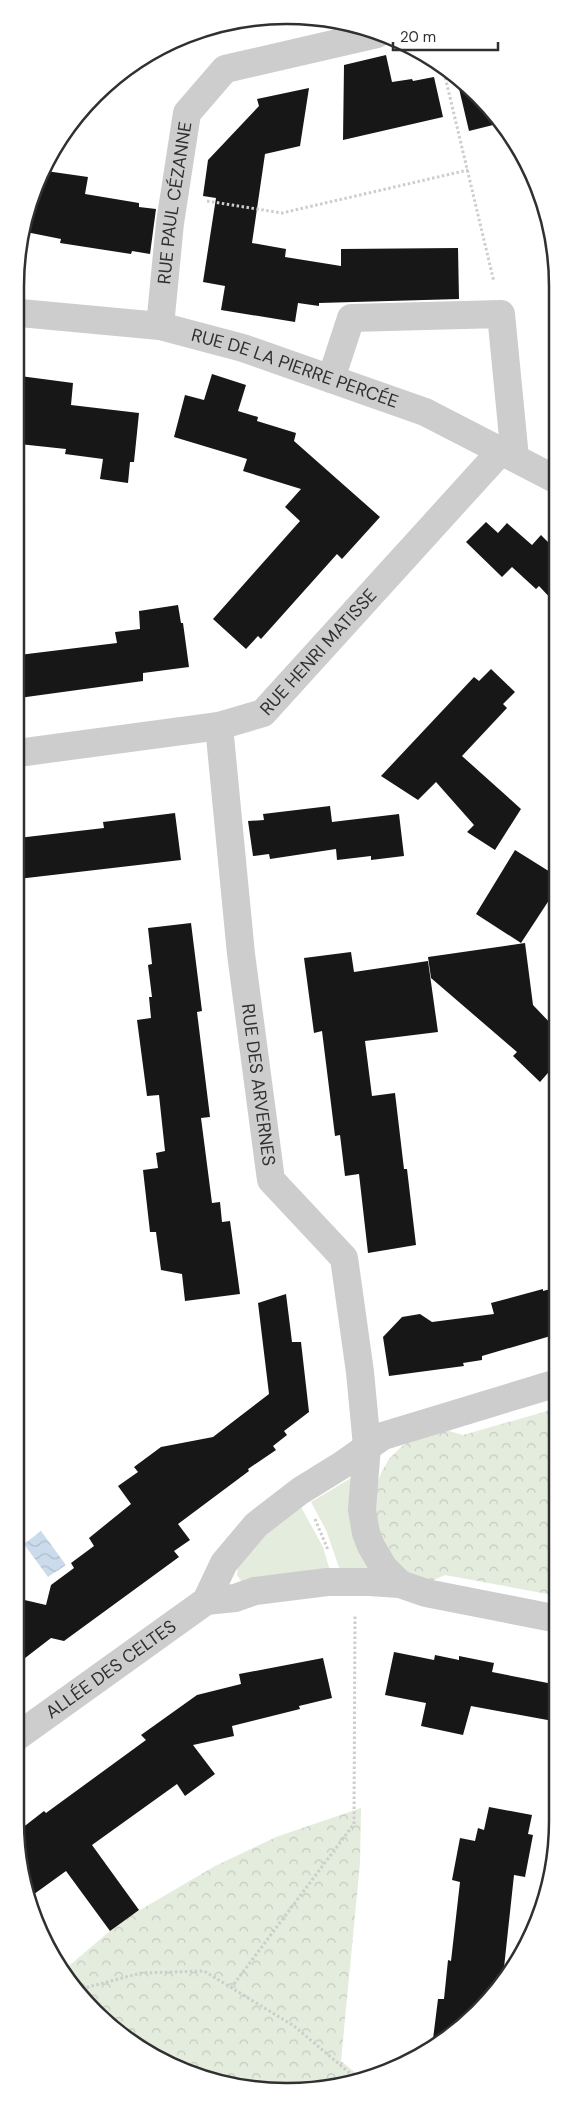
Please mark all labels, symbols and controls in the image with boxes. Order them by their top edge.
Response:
scale bar [393,20,498,52]
text: 20 m [400,27,436,47]
street label: RUE PAUL CÉZANNE [152,120,197,285]
street label: RUE DE LA PIERRE PERCÉE [189,323,402,414]
street label: RUE HENRI MATISSE [255,584,382,721]
street label: RUE DES ARVERNES [236,1002,281,1167]
street label: ALLÉE DES CELTES [41,1614,181,1724]

